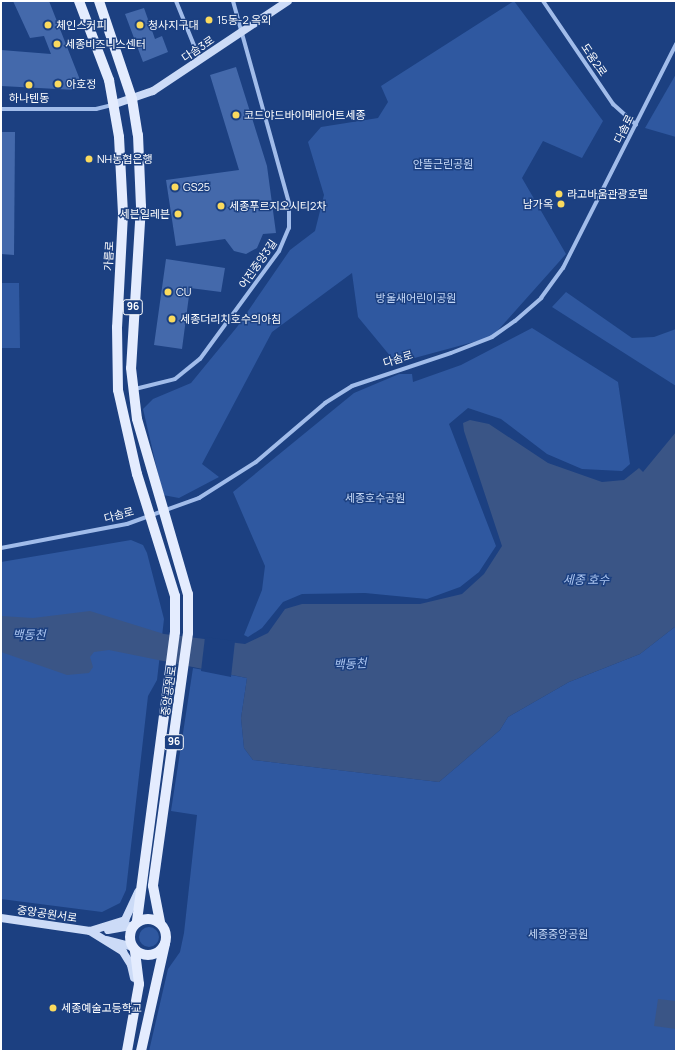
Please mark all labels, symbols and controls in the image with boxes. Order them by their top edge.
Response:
place label: 15동-2 옥외 [217,13,271,27]
marker: 15동-2 옥외 [204,15,214,25]
place label: 체인스커피 [56,18,107,32]
place label: 청사지구대 [148,18,199,32]
marker: 체인스커피 [43,20,53,30]
marker: 청사지구대 [135,20,145,30]
street label: 다솜3로 [179,33,217,65]
place label: 세종비즈니스센터 [65,37,146,51]
marker: 세종비즈니스센터 [52,39,62,49]
street label: 도움2로 [578,41,610,79]
place label: 아호정 [66,77,96,91]
marker: 아호정 [53,79,63,89]
marker: 하나텐동 [24,80,34,90]
place label: 하나텐동 [9,91,49,105]
place label: 코드야드바이메리어트세종 [244,108,365,122]
marker: 코드야드바이메리어트세종 [231,110,241,120]
street label: 다솜로 [611,112,637,146]
place label: NH농협은행 [97,152,153,166]
marker: NH농협은행 [84,154,94,164]
park label: 안뜰근린공원 [413,157,473,171]
place label: GS25 [183,180,210,194]
marker: GS25 [170,182,180,192]
place label: 라고바움관광호텔 [567,187,648,201]
marker: 라고바움관광호텔 [554,189,564,199]
place label: 남가옥 [523,197,553,211]
place label: 세종푸르지오시티2차 [229,199,326,213]
marker: 남가옥 [556,199,566,209]
marker: 세종푸르지오시티2차 [216,201,226,211]
place label: 세븐일레븐 [119,207,170,221]
marker: 세븐일레븐 [173,209,183,219]
street label: 어진중앙3길 [236,237,280,291]
street label: 가름로 [102,240,116,272]
place label: CU [176,285,192,299]
marker: CU [163,287,173,297]
park label: 방울새어린이공원 [376,291,456,305]
road number: 96 [122,299,144,315]
place label: 세종더리치호수의아침 [180,312,281,326]
marker: 세종더리치호수의아침 [167,314,177,324]
street label: 다솜로 [382,348,414,370]
park label: 세종호수공원 [345,491,405,505]
street label: 다솜로 [103,505,135,525]
water label: 세종 호수 [563,573,609,587]
water label: 백동천 [12,628,46,642]
water label: 백동천 [333,656,367,672]
street label: 중앙공원로 [159,665,179,717]
road number: 96 [163,734,185,750]
street label: 중앙공원서로 [16,903,78,925]
park label: 세종중앙공원 [528,927,588,941]
place label: 세종예술고등학교 [61,1001,142,1015]
marker: 세종예술고등학교 [48,1003,58,1013]

